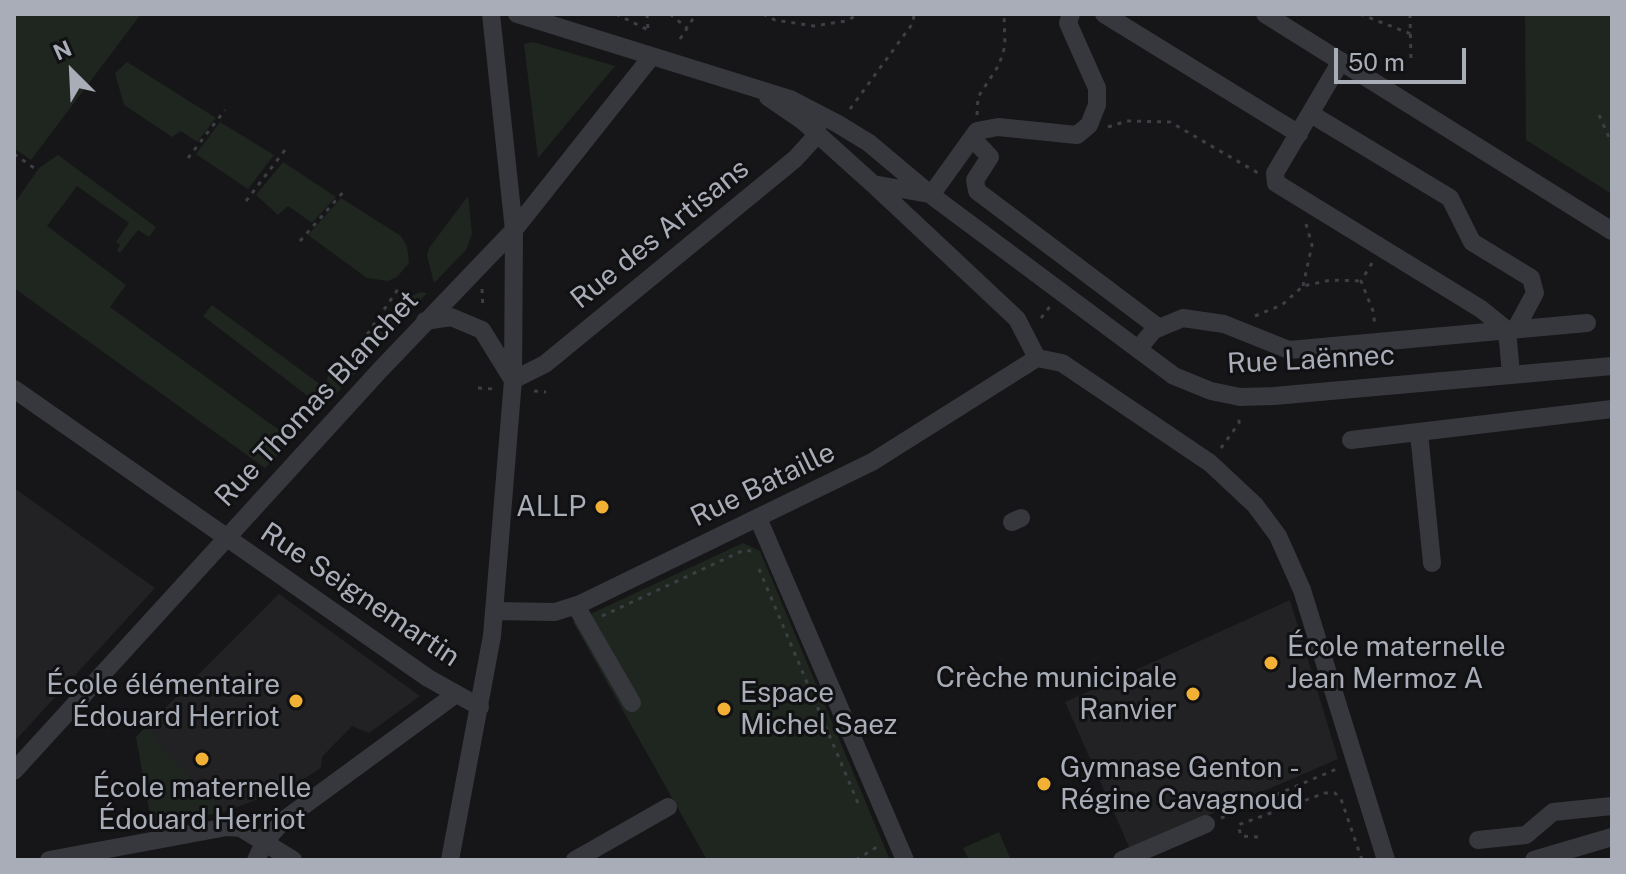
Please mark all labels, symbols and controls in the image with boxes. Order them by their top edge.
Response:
north arrow [32,32,112,112]
scale bar [1338,32,1470,82]
text: N [49,35,75,65]
text: 50 m [1348,48,1405,76]
street label: Rue des Artisans [564,152,756,316]
street label: Rue Thomas Blanchet [208,284,426,514]
street label: Rue Laënnec [1226,339,1396,381]
street label: Rue Bataille [685,436,841,534]
place label: ALLP [516,490,586,524]
marker: ALLP [593,498,611,516]
street label: Rue Seignemartin [254,516,466,674]
place label: École maternelle Jean Mermoz A [1287,630,1506,696]
marker: École maternelle Jean Mermoz A [1262,654,1280,672]
place label: Crèche municipale Ranvier [936,661,1177,727]
place label: École élémentaire Édouard Herriot [46,668,280,734]
place label: Espace Michel Saez [740,676,897,742]
marker: Crèche municipale Ranvier [1184,685,1202,703]
marker: École élémentaire Édouard Herriot [287,692,305,710]
marker: Espace Michel Saez [715,700,733,718]
marker: École maternelle Édouard Herriot [193,750,211,768]
place label: Gymnase Genton - Régine Cavagnoud [1060,751,1303,817]
place label: École maternelle Édouard Herriot [93,771,311,837]
marker: Gymnase Genton - Régine Cavagnoud [1035,775,1053,793]

